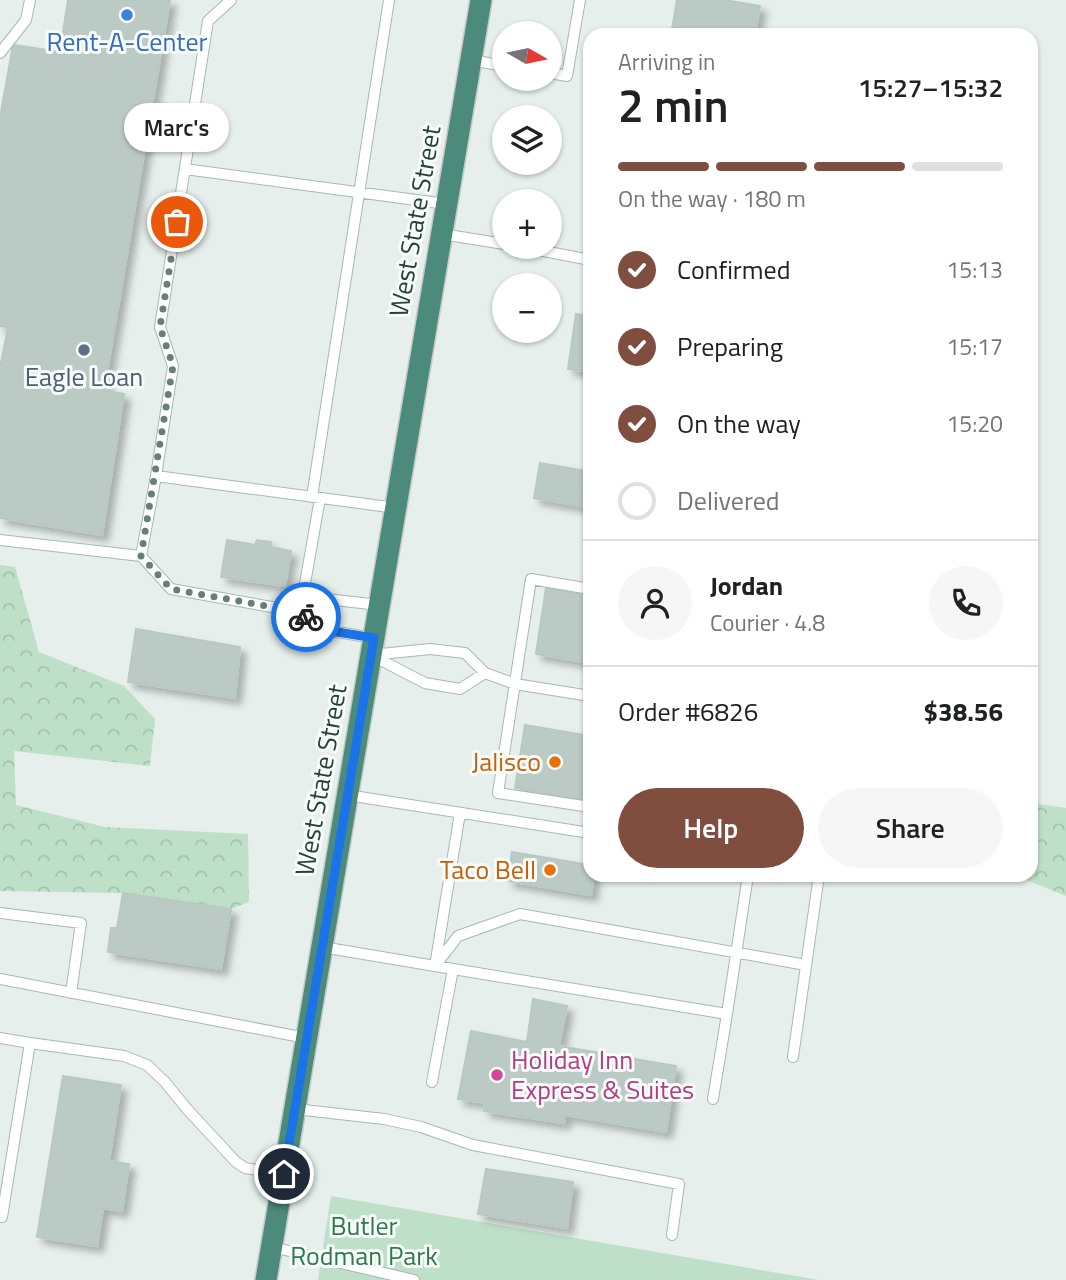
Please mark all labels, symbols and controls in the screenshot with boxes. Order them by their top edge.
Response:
marker: Rent-A-Center [119,7,135,23]
north arrow [492,21,562,91]
map controls [492,21,562,343]
place label: Rent-A-Center [46,22,208,61]
text: Arriving in [618,44,715,79]
text: 15:27–15:32 [858,68,1003,107]
text: 2 min [618,70,729,140]
callout: Marc's [124,103,230,152]
button: layers [492,105,562,175]
text: Marc's [144,110,209,145]
street label: West State Street [378,122,451,320]
text: On the way · 180 m [618,181,806,216]
button: + [492,189,562,259]
pin [147,192,207,252]
icon: bag [158,203,196,241]
text: Confirmed [677,250,791,289]
icon: check [618,251,656,289]
text: 15:13 [946,252,1003,287]
button: − [492,273,562,343]
text: Preparing [677,327,783,366]
icon: check [618,328,656,366]
text: 15:17 [946,329,1003,364]
marker: Eagle Loan [76,342,92,358]
place label: Eagle Loan [25,357,143,396]
text: On the way [677,404,801,443]
icon: check [618,405,656,443]
text: 15:20 [946,406,1003,441]
text: Delivered [677,481,780,520]
button: person [618,566,692,640]
text: Jordan [710,566,783,605]
button: phone [929,566,1003,640]
courier [271,582,341,652]
icon: bike [287,598,325,636]
text: Courier · 4.8 [710,605,825,640]
street label: West State Street [284,681,357,879]
text: Order #6826 [618,692,758,731]
text: $38.56 [924,692,1003,731]
place label: Jalisco [472,742,541,781]
marker: Jalisco [547,754,563,770]
button: Help [618,788,804,868]
button: Share [818,788,1003,868]
place label: Taco Bell [440,850,536,889]
marker: Taco Bell [542,862,558,878]
place label: Holiday Inn Express & Suites [511,1040,694,1109]
marker: Holiday Inn Express & Suites [489,1067,505,1083]
pin [254,1144,314,1204]
icon: home [265,1155,303,1193]
park label: Butler Rodman Park [290,1206,438,1275]

